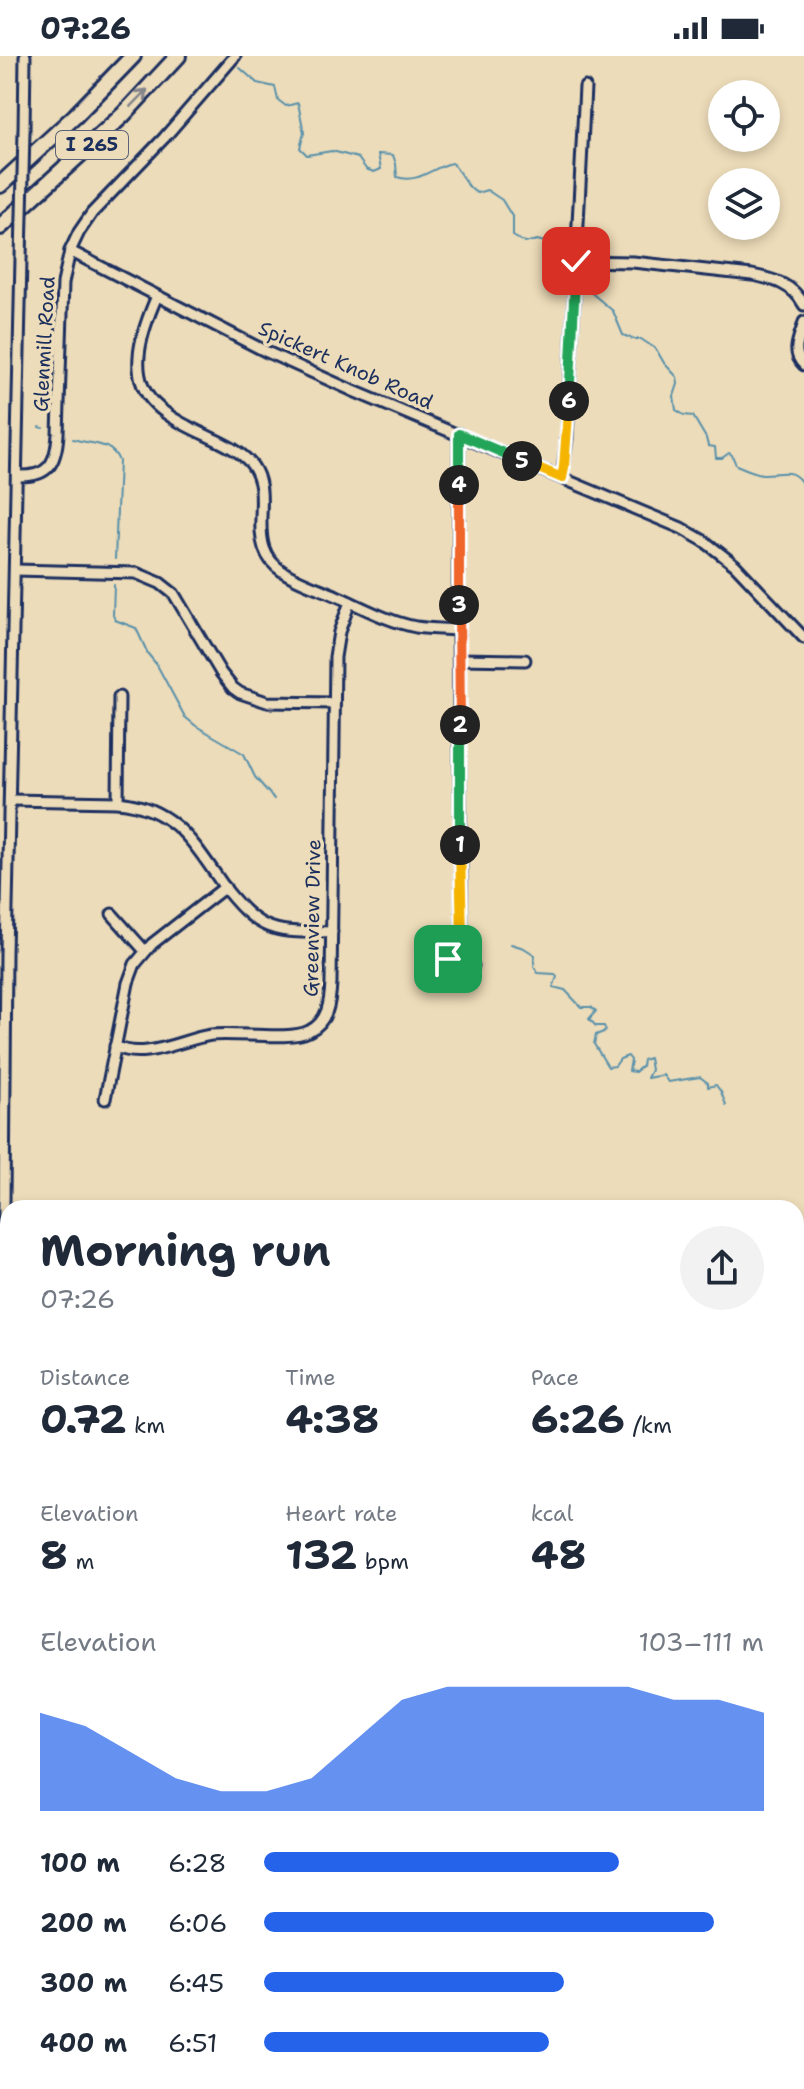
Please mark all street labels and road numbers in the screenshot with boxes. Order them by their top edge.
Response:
road number: I 265 [56,131,128,159]
street label: Glenmill Road [27,275,61,413]
street label: Spickert Knob Road [255,315,438,415]
street label: Greenview Drive [298,839,326,997]

